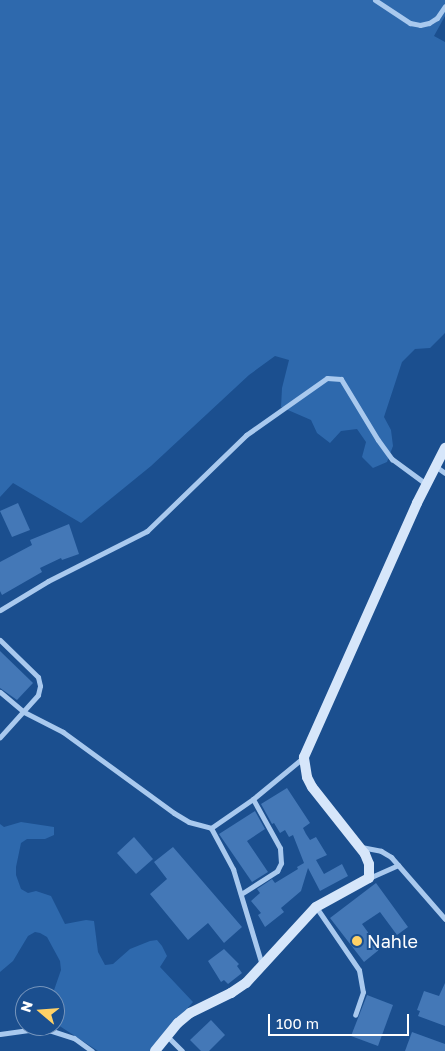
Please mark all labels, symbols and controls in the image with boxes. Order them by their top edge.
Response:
place label: Nahle [367,930,418,952]
marker: Nahle [351,935,363,947]
north arrow [15,986,65,1036]
text: N [16,999,36,1014]
scale bar [270,1004,411,1036]
text: 100 m [276,1014,319,1032]

